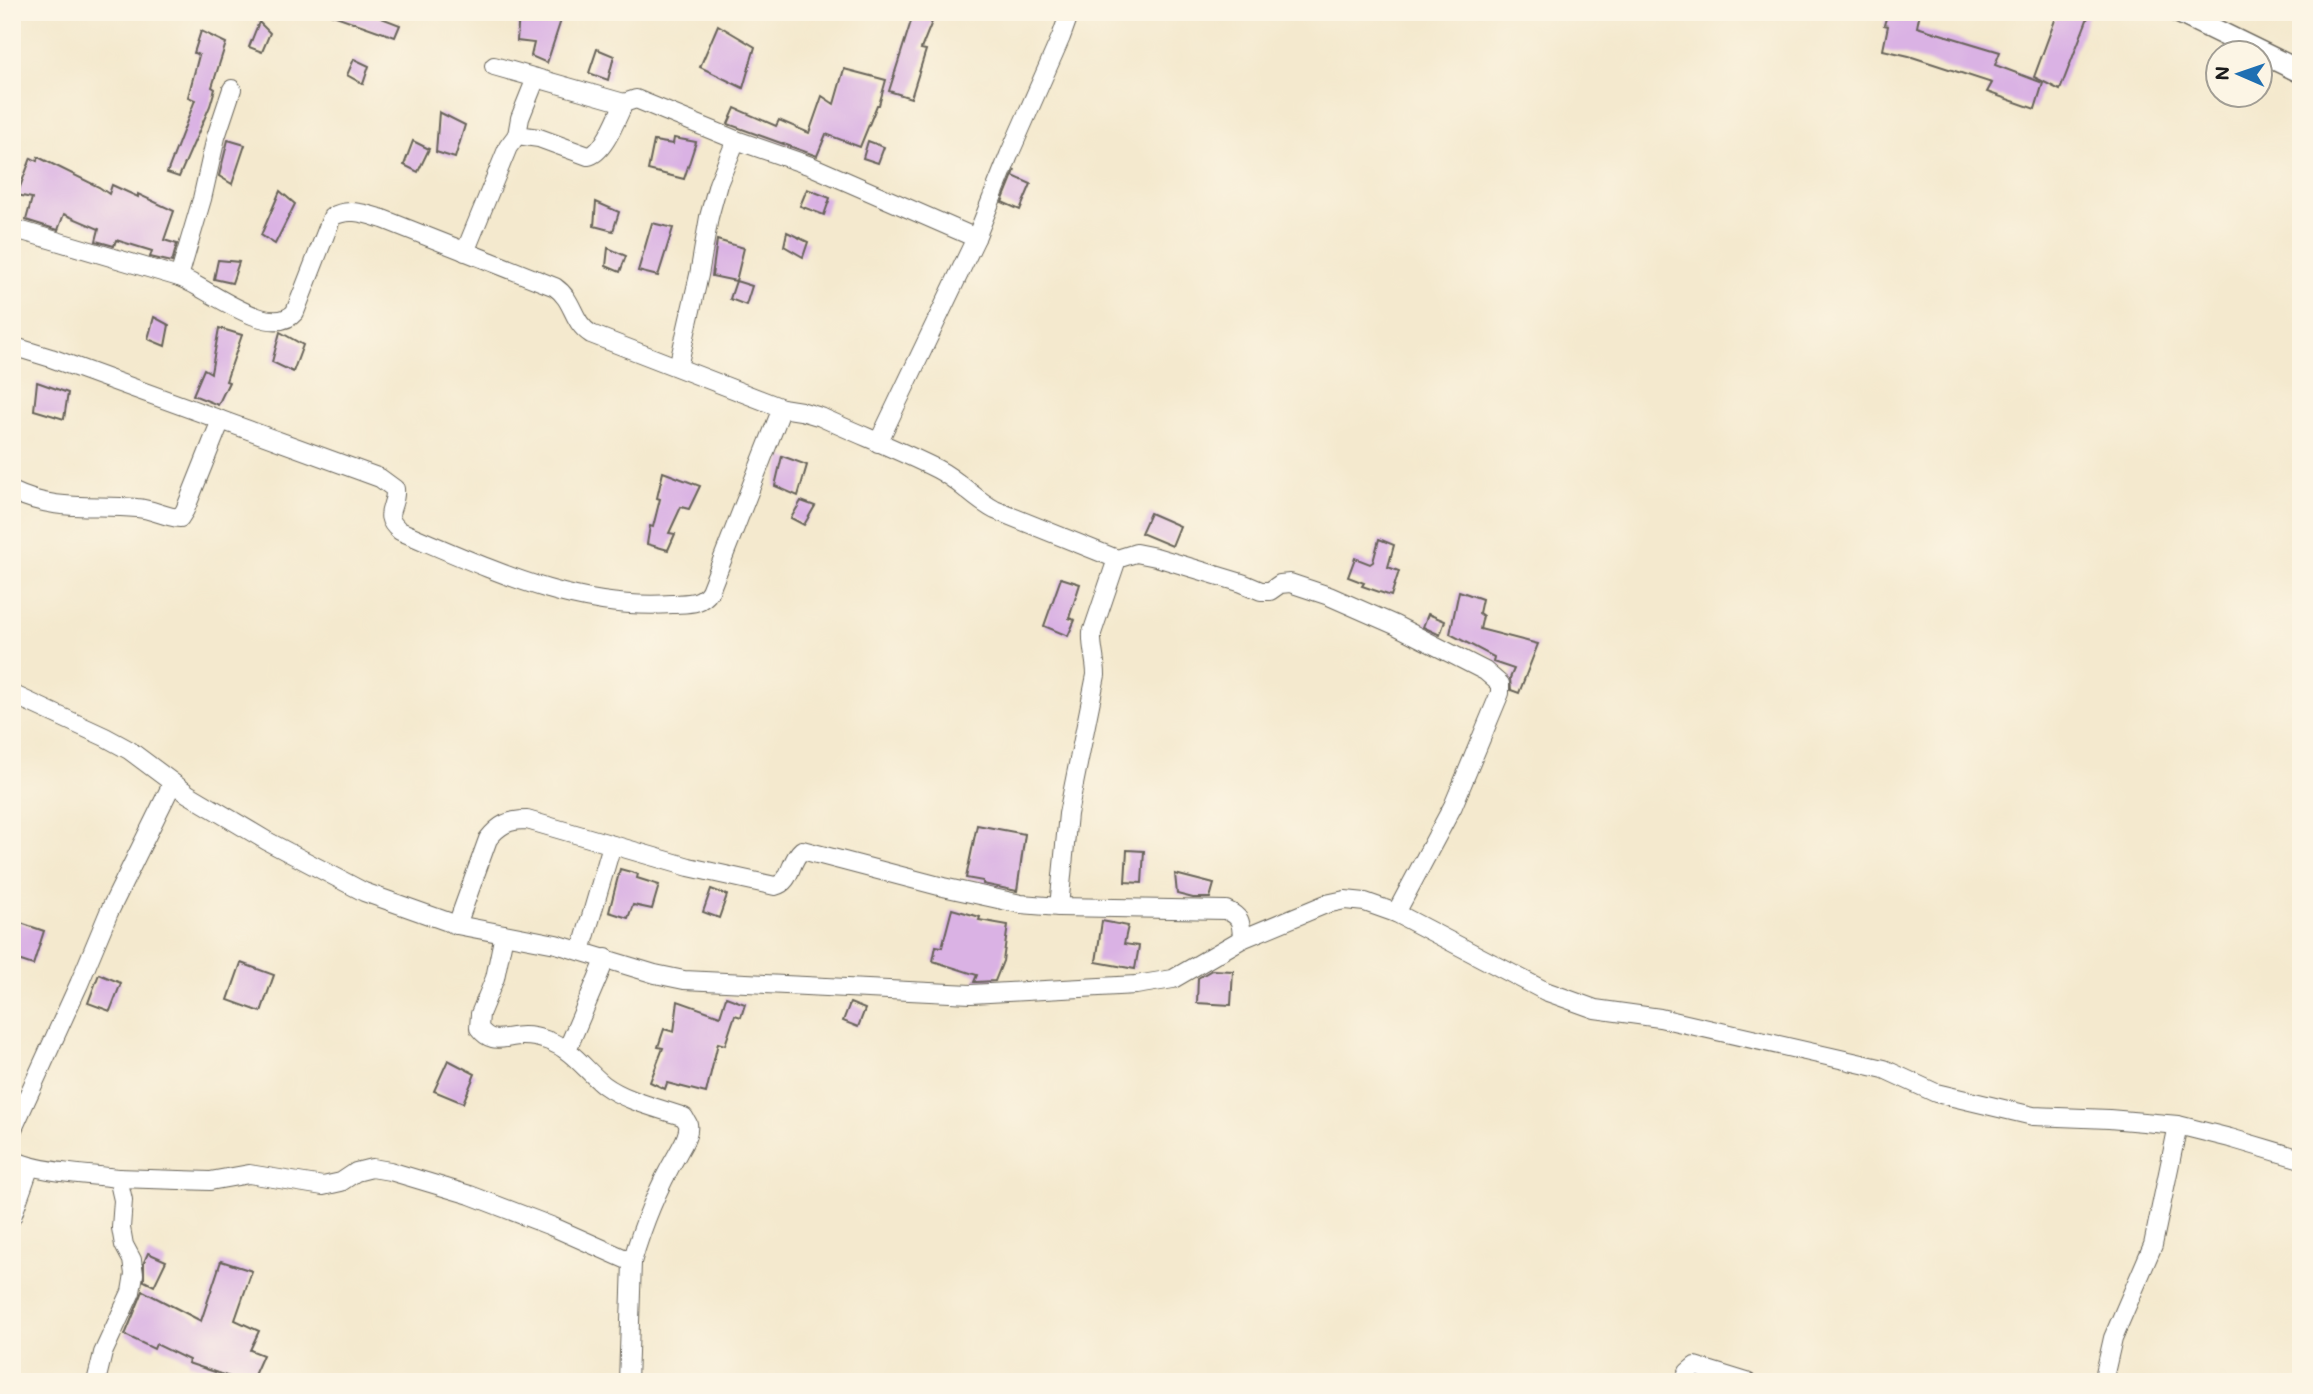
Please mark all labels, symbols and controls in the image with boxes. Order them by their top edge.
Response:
north arrow [2204,38,2274,108]
text: N [2209,66,2234,81]

